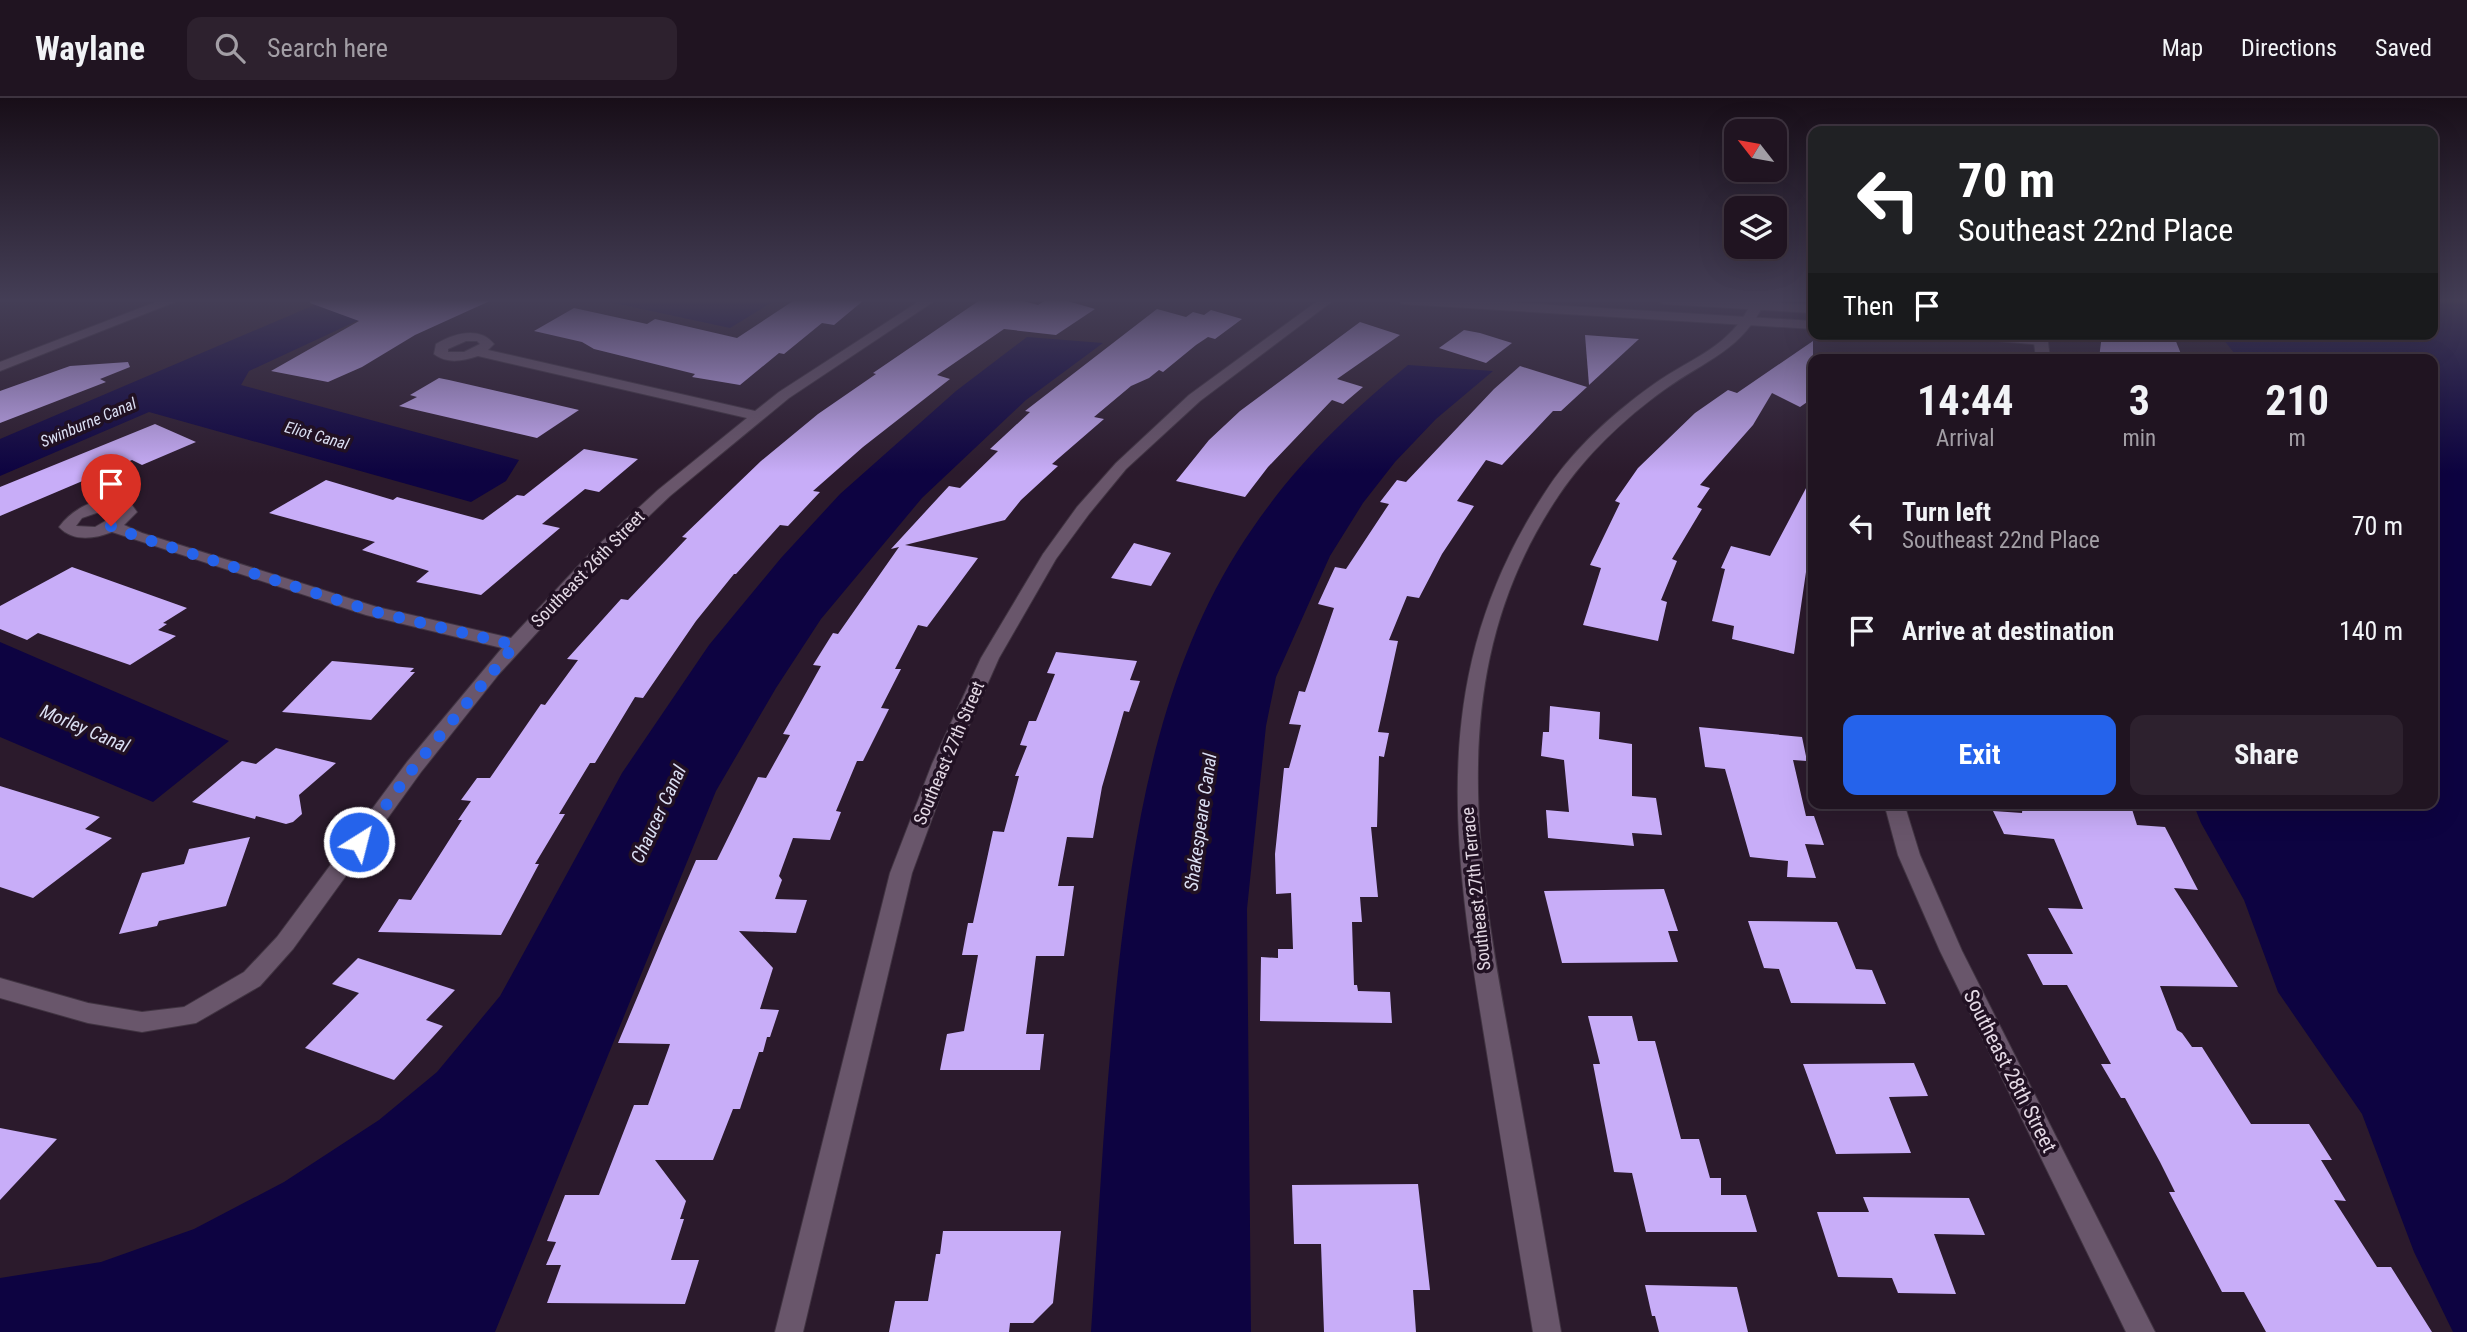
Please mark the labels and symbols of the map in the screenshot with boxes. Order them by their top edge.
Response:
north arrow [1724,119,1787,182]
water label: Swinburne Canal [37,394,139,451]
water label: Eliot Canal [283,417,351,454]
pin [81,454,141,526]
street label: Southeast 26th Street [527,506,649,631]
street label: Southeast 27th Street [909,678,988,828]
water label: Morley Canal [37,699,134,758]
water label: Shakespeare Canal [1179,751,1222,892]
water label: Chaucer Canal [626,761,691,867]
position arrow [322,805,396,879]
street label: Southeast 27th Terrace [1456,806,1495,972]
street label: Southeast 28th Street [1959,986,2061,1156]

